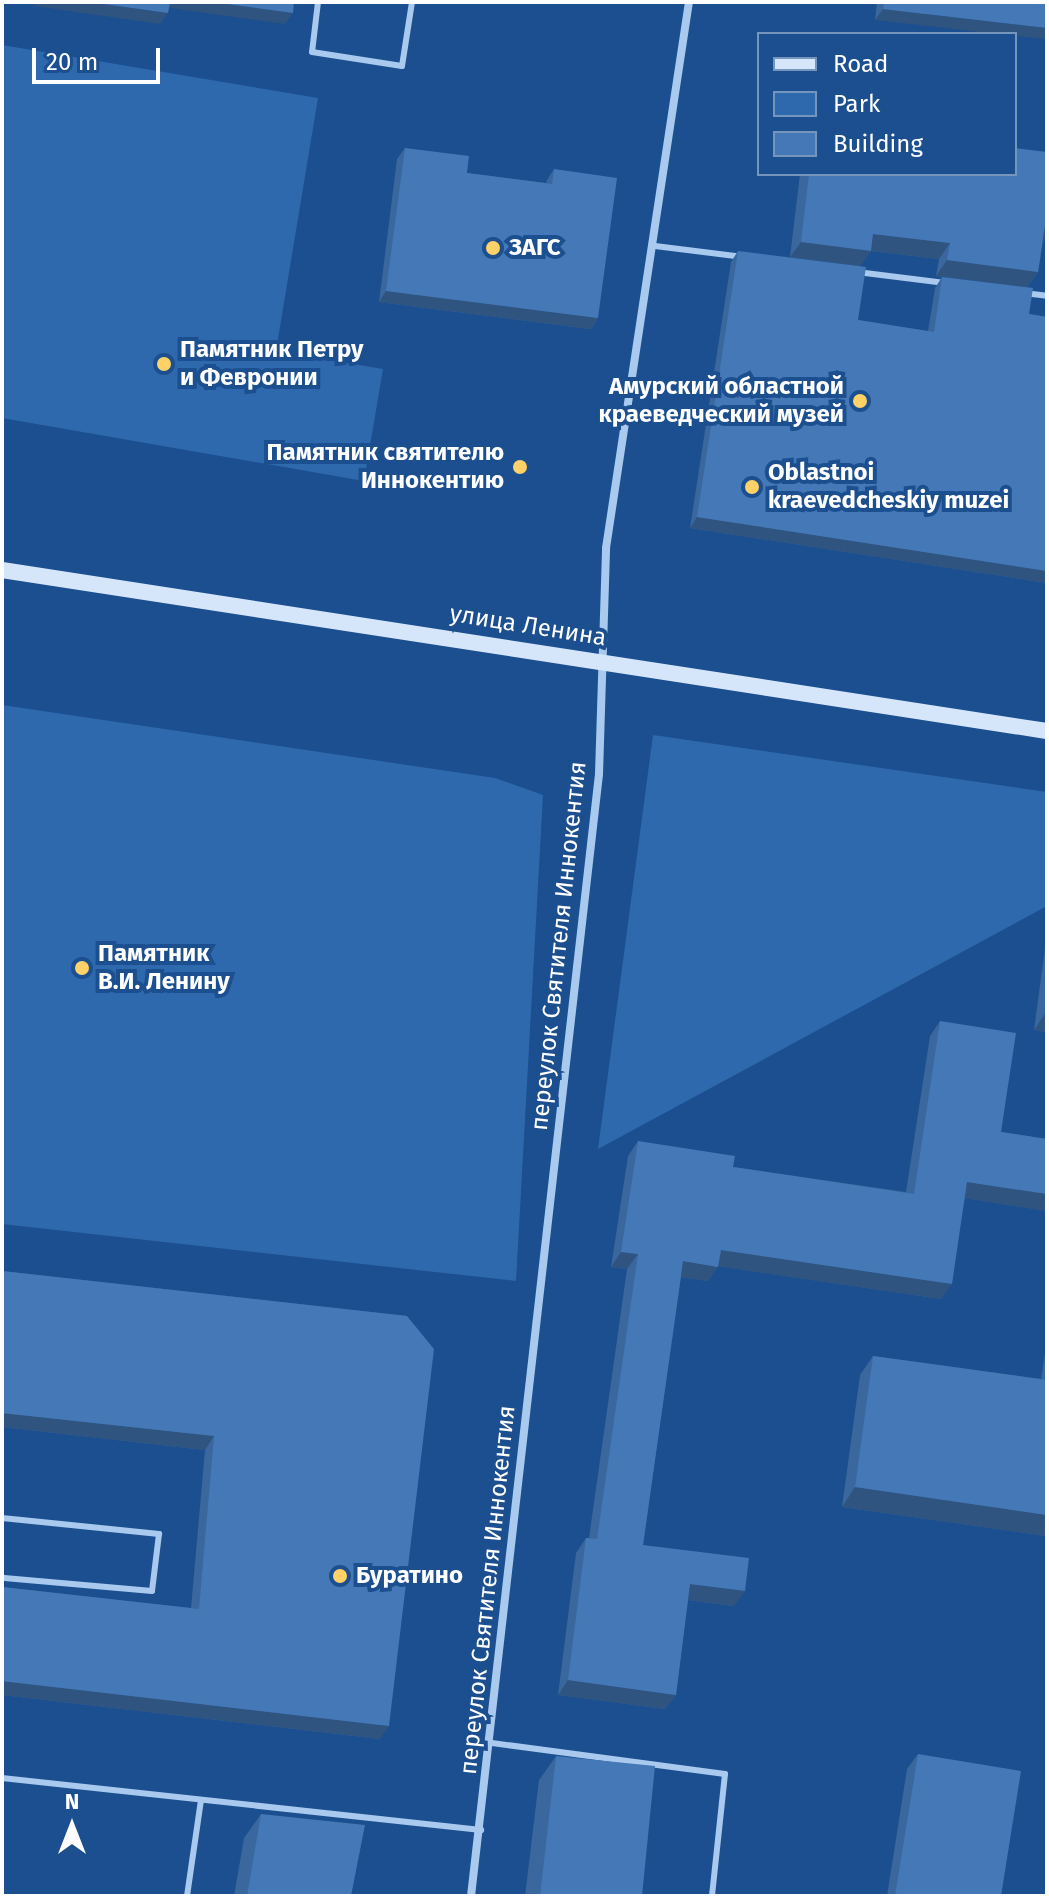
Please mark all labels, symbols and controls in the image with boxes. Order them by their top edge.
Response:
scale bar [36,32,164,82]
legend [757,32,1017,176]
text: 20 m [46,48,98,76]
text: Road [833,50,888,78]
text: Park [833,90,880,118]
text: Building [833,130,923,158]
place label: ЗАГС [509,234,561,262]
marker: ЗАГС [484,239,502,257]
place label: Памятник Петру и Февронии [180,336,363,392]
marker: Памятник Петру и Февронии [155,355,173,373]
place label: Амурский областной краеведческий музей [599,373,844,429]
marker: Амурский областной краеведческий музей [851,392,869,410]
place label: Памятник святителю Иннокентию [267,439,504,495]
marker: Памятник святителю Иннокентию [511,458,529,476]
place label: Oblastnoi kraevedcheskiy muzei [768,459,1009,515]
marker: Oblastnoi kraevedcheskiy muzei [743,478,761,496]
street label: улица Ленина [448,599,608,653]
street label: переулок Святителя Иннокентия [525,760,593,1132]
place label: Памятник В.И. Ленину [98,940,230,996]
marker: Памятник В.И. Ленину [73,959,91,977]
street label: переулок Святителя Иннокентия [454,1404,522,1776]
place label: Буратино [356,1562,463,1590]
marker: Буратино [331,1567,349,1585]
north arrow [32,1786,112,1866]
text: N [65,1788,79,1815]

